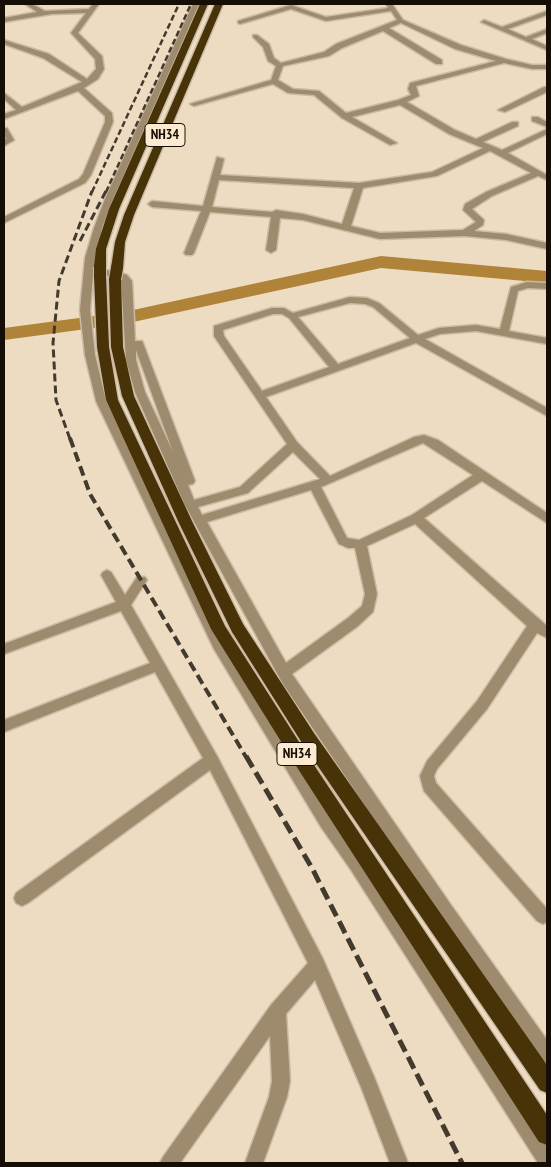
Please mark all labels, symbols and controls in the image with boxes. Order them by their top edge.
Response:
road number: NH34 [145,124,185,146]
road number: NH34 [277,742,317,766]

